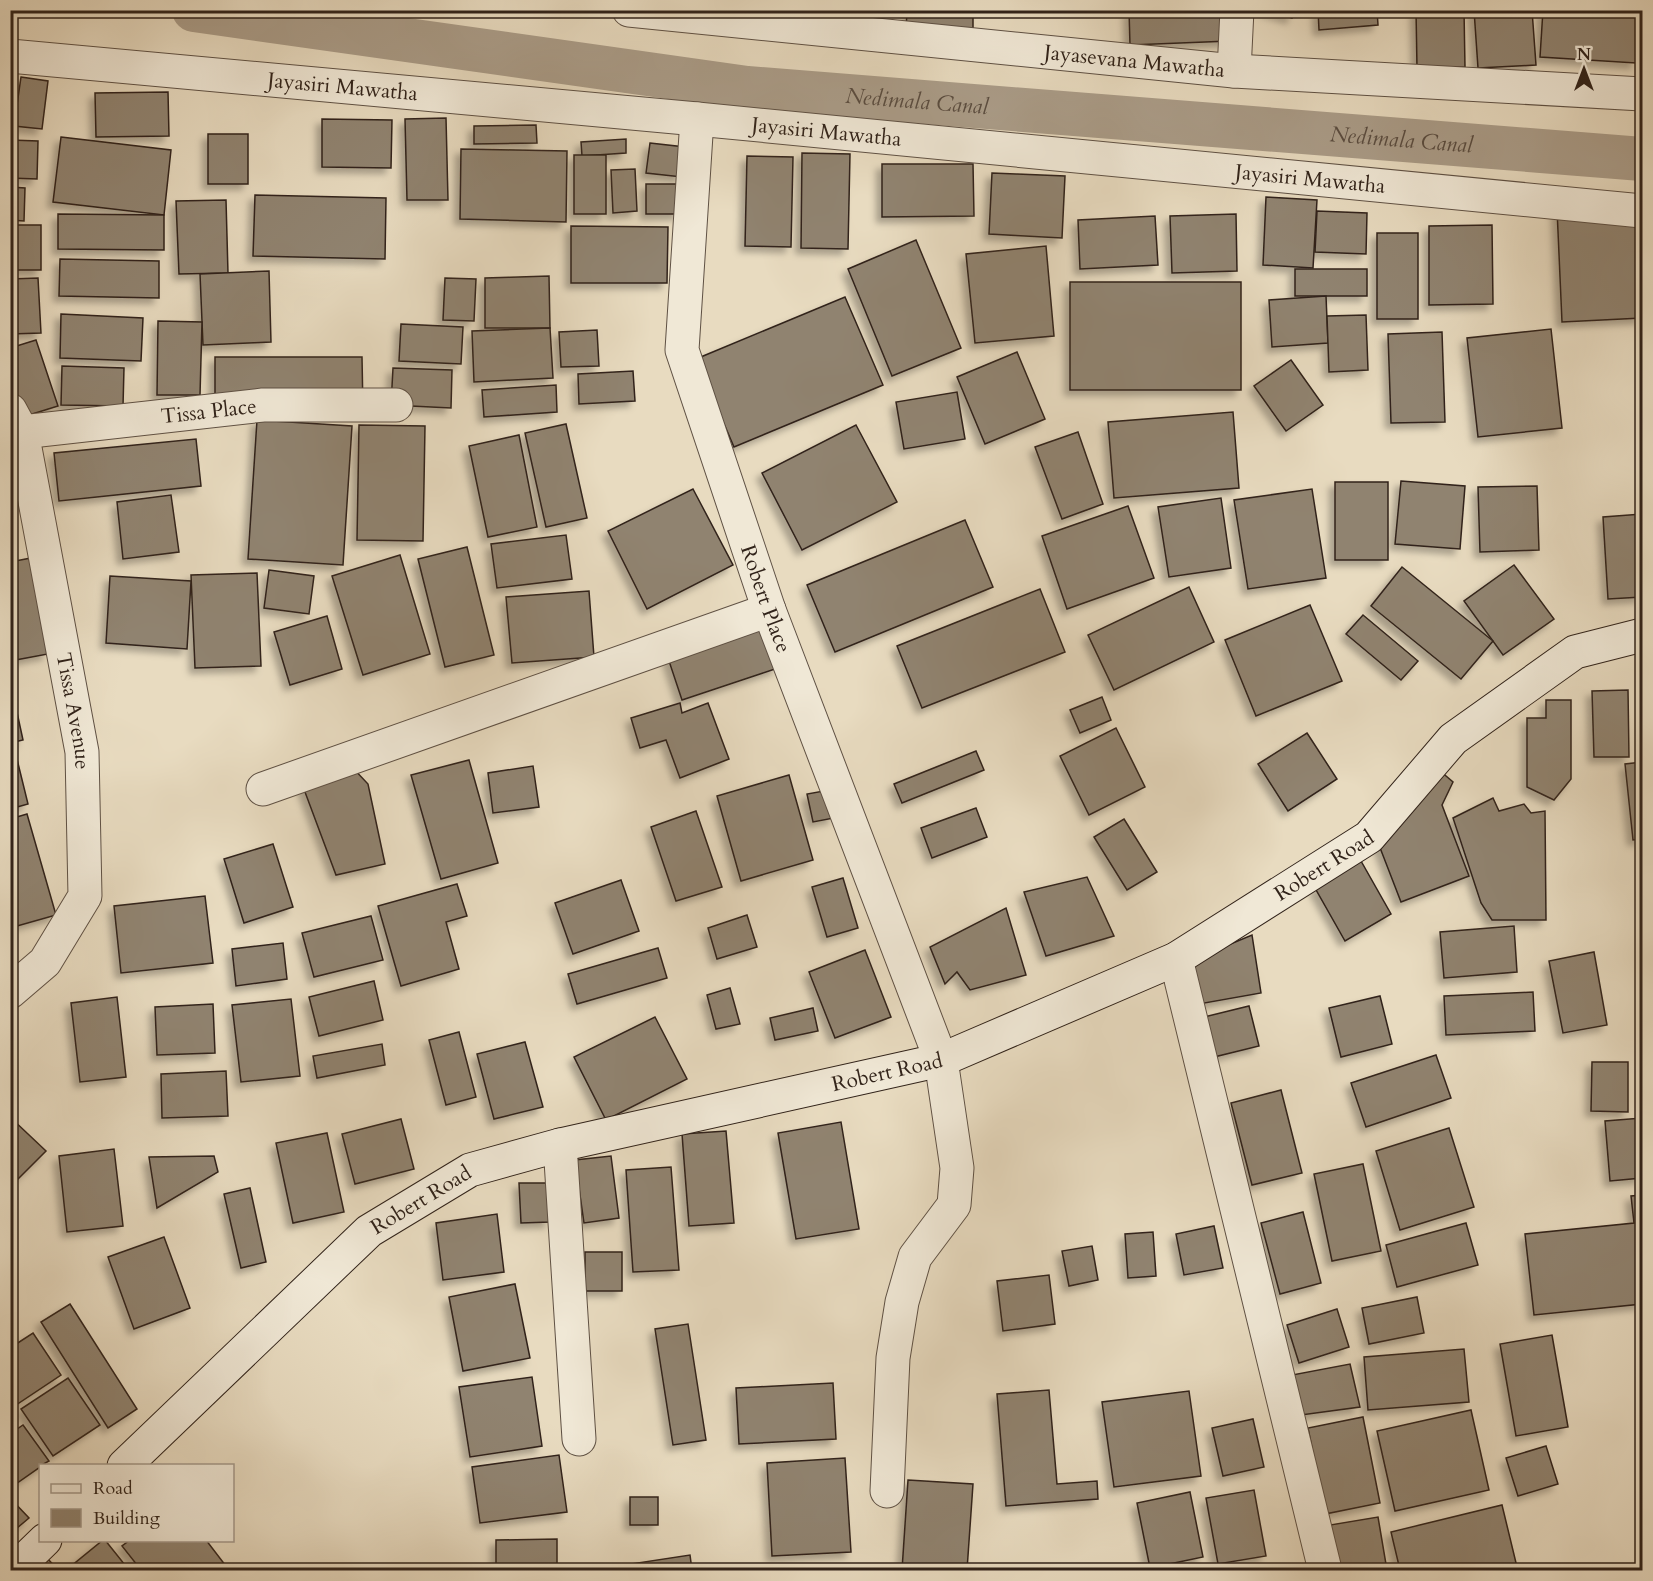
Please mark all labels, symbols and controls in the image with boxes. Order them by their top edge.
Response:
street label: Jayasevana Mawatha [1040,37,1226,84]
north arrow [1554,39,1614,99]
text: N [1577,44,1591,66]
street label: Jayasiri Mawatha [263,65,419,108]
water label: Nedimala Canal [844,81,991,122]
street label: Jayasiri Mawatha [747,110,903,153]
water label: Nedimala Canal [1329,119,1475,161]
street label: Jayasiri Mawatha [1231,157,1387,200]
street label: Tissa Place [159,391,258,431]
street label: Robert Place [734,541,798,657]
street label: Tissa Avenue [49,650,97,770]
street label: Robert Road [1268,823,1379,908]
street label: Robert Road [829,1046,945,1098]
street label: Robert Road [365,1158,477,1241]
legend [39,1464,234,1542]
text: Road [93,1476,133,1501]
text: Building [93,1506,161,1531]

